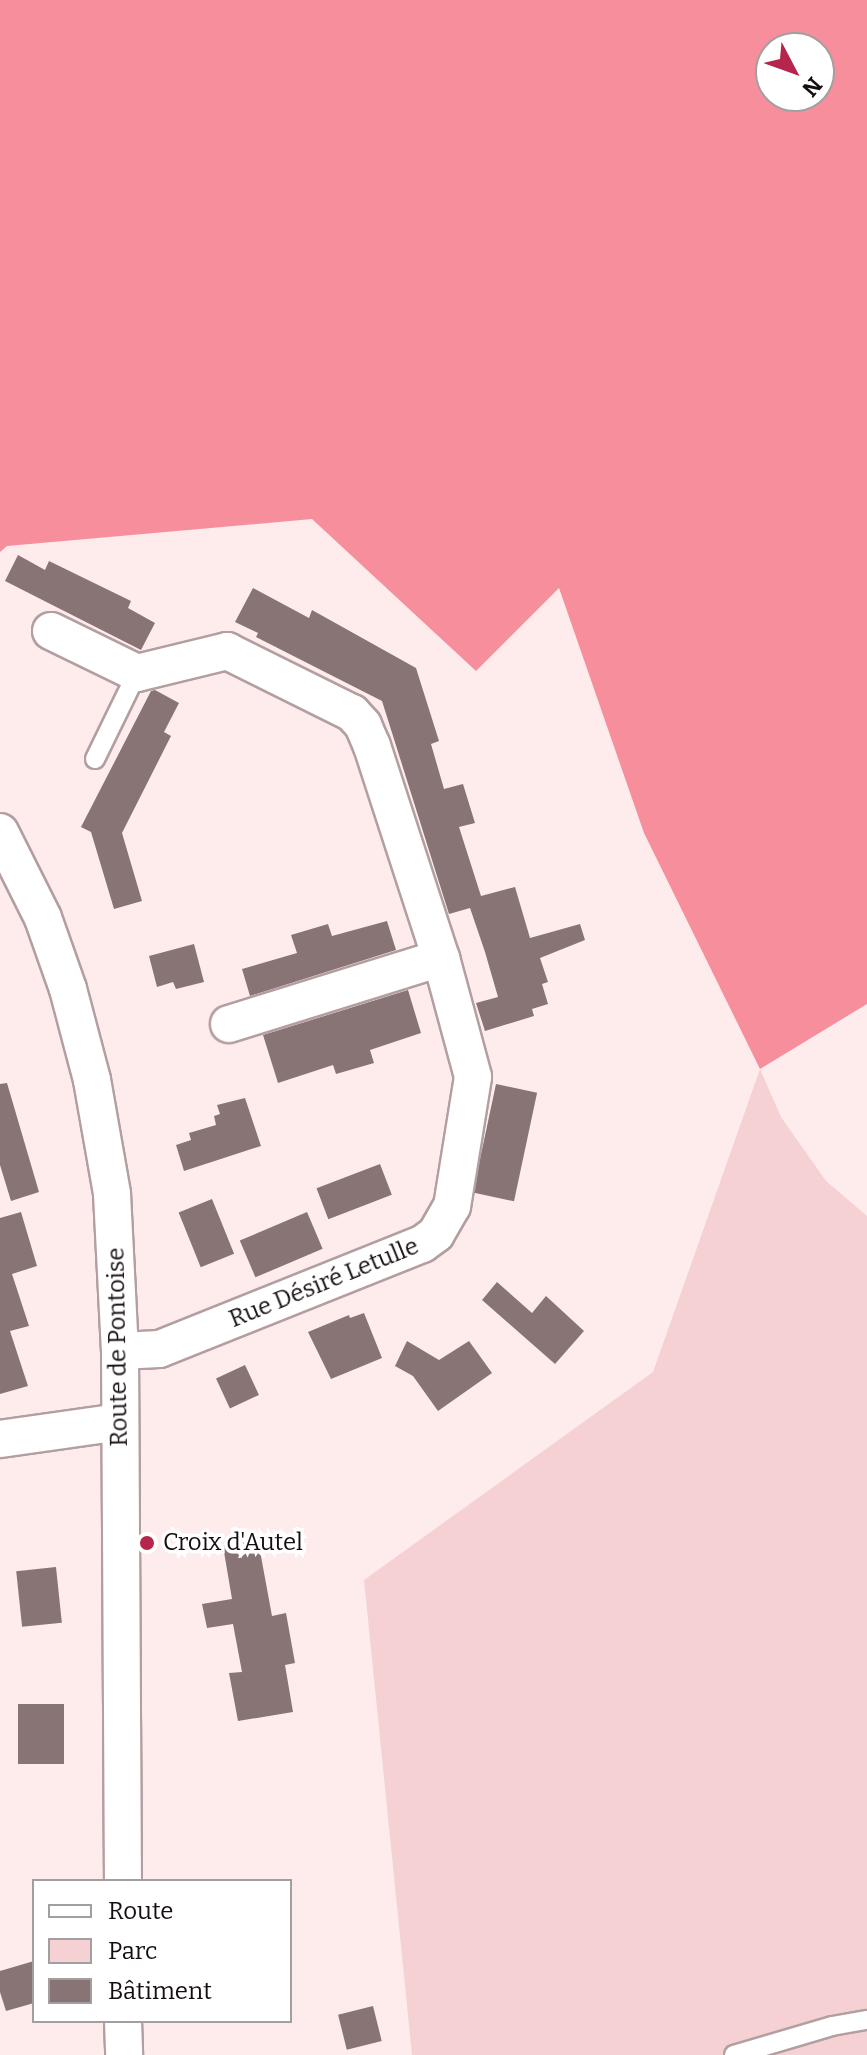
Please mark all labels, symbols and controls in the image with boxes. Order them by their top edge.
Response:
north arrow [755,32,835,112]
text: N [796,71,828,102]
street label: Rue Désiré Letulle [225,1232,423,1334]
street label: Route de Pontoise [102,1247,134,1447]
place label: Croix d'Autel [163,1529,303,1557]
marker: Croix d'Autel [138,1534,156,1552]
legend [32,1879,292,2023]
text: Route [108,1897,173,1925]
text: Parc [108,1937,157,1965]
text: Bâtiment [108,1977,212,2005]

